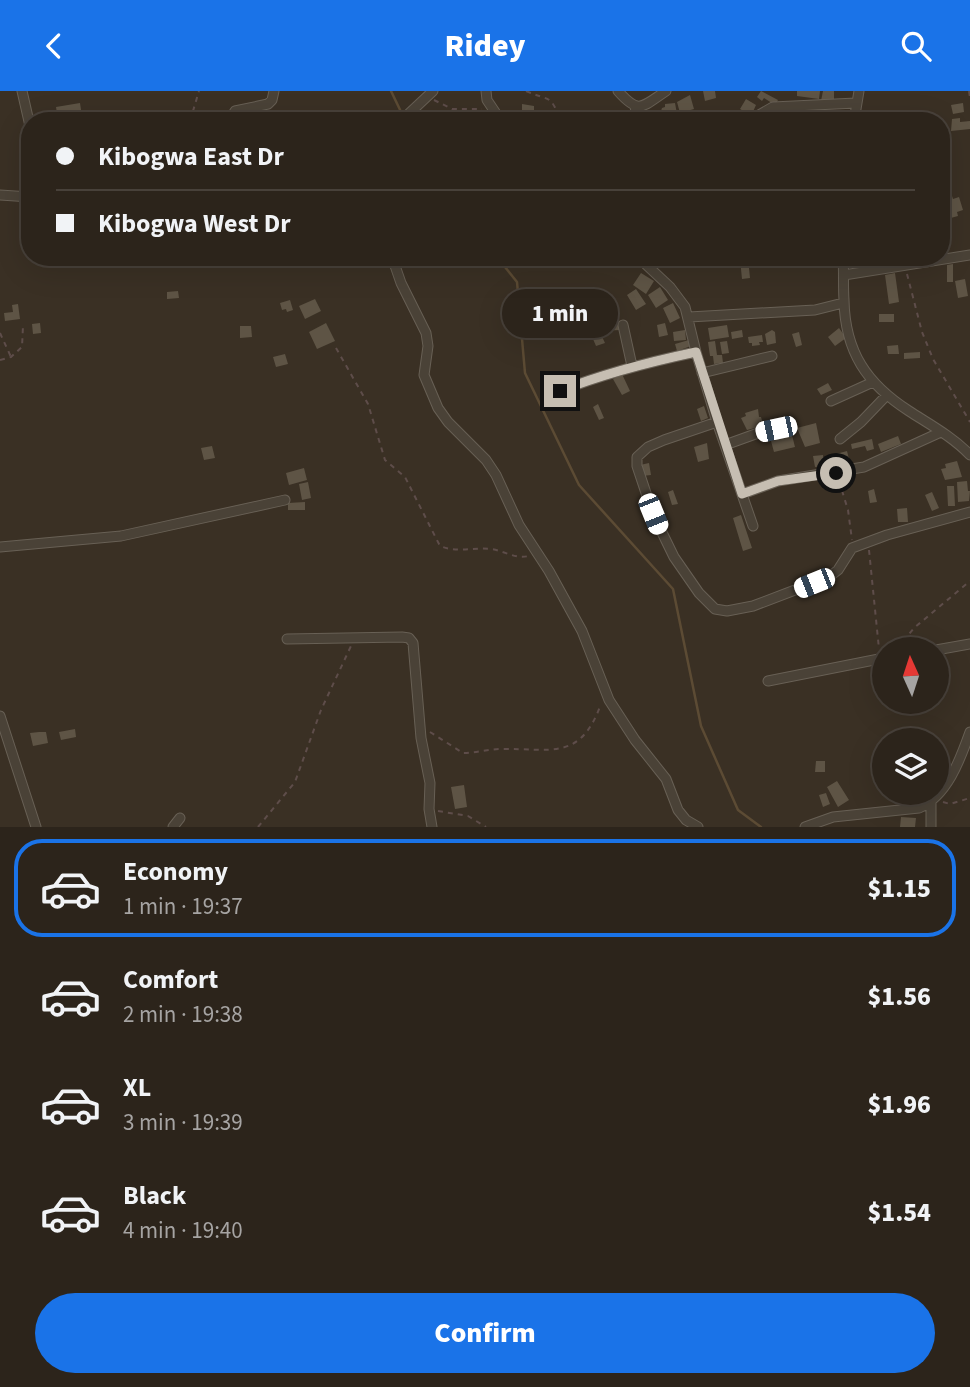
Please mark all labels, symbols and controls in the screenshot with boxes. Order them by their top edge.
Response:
text: Ridey [445,23,525,69]
icon: back [35,27,73,65]
icon: search [897,27,935,65]
text: Kibogwa East Dr [98,138,284,175]
text: Kibogwa West Dr [98,205,291,242]
callout: 1 min [502,289,618,338]
text: 1 min [532,297,588,330]
route end [544,375,576,407]
car [754,414,799,444]
route start [820,457,852,489]
car [636,491,671,537]
car [791,565,838,601]
north arrow [872,637,948,714]
map controls [872,637,949,805]
button: layers [872,728,949,805]
text: Economy [123,853,228,890]
icon: car [39,857,102,920]
text: $1.15 [867,870,931,907]
text: 1 min · 19:37 [123,890,243,923]
text: Comfort [123,961,218,998]
icon: car [39,965,102,1028]
text: $1.56 [867,978,931,1015]
text: 2 min · 19:38 [123,998,243,1031]
text: XL [123,1069,151,1106]
icon: car [39,1073,102,1136]
text: $1.96 [867,1086,931,1123]
text: 3 min · 19:39 [123,1106,243,1139]
text: Black [123,1177,186,1214]
icon: car [39,1181,102,1244]
text: $1.54 [867,1194,931,1231]
text: 4 min · 19:40 [123,1214,243,1247]
button: Confirm [35,1293,935,1373]

